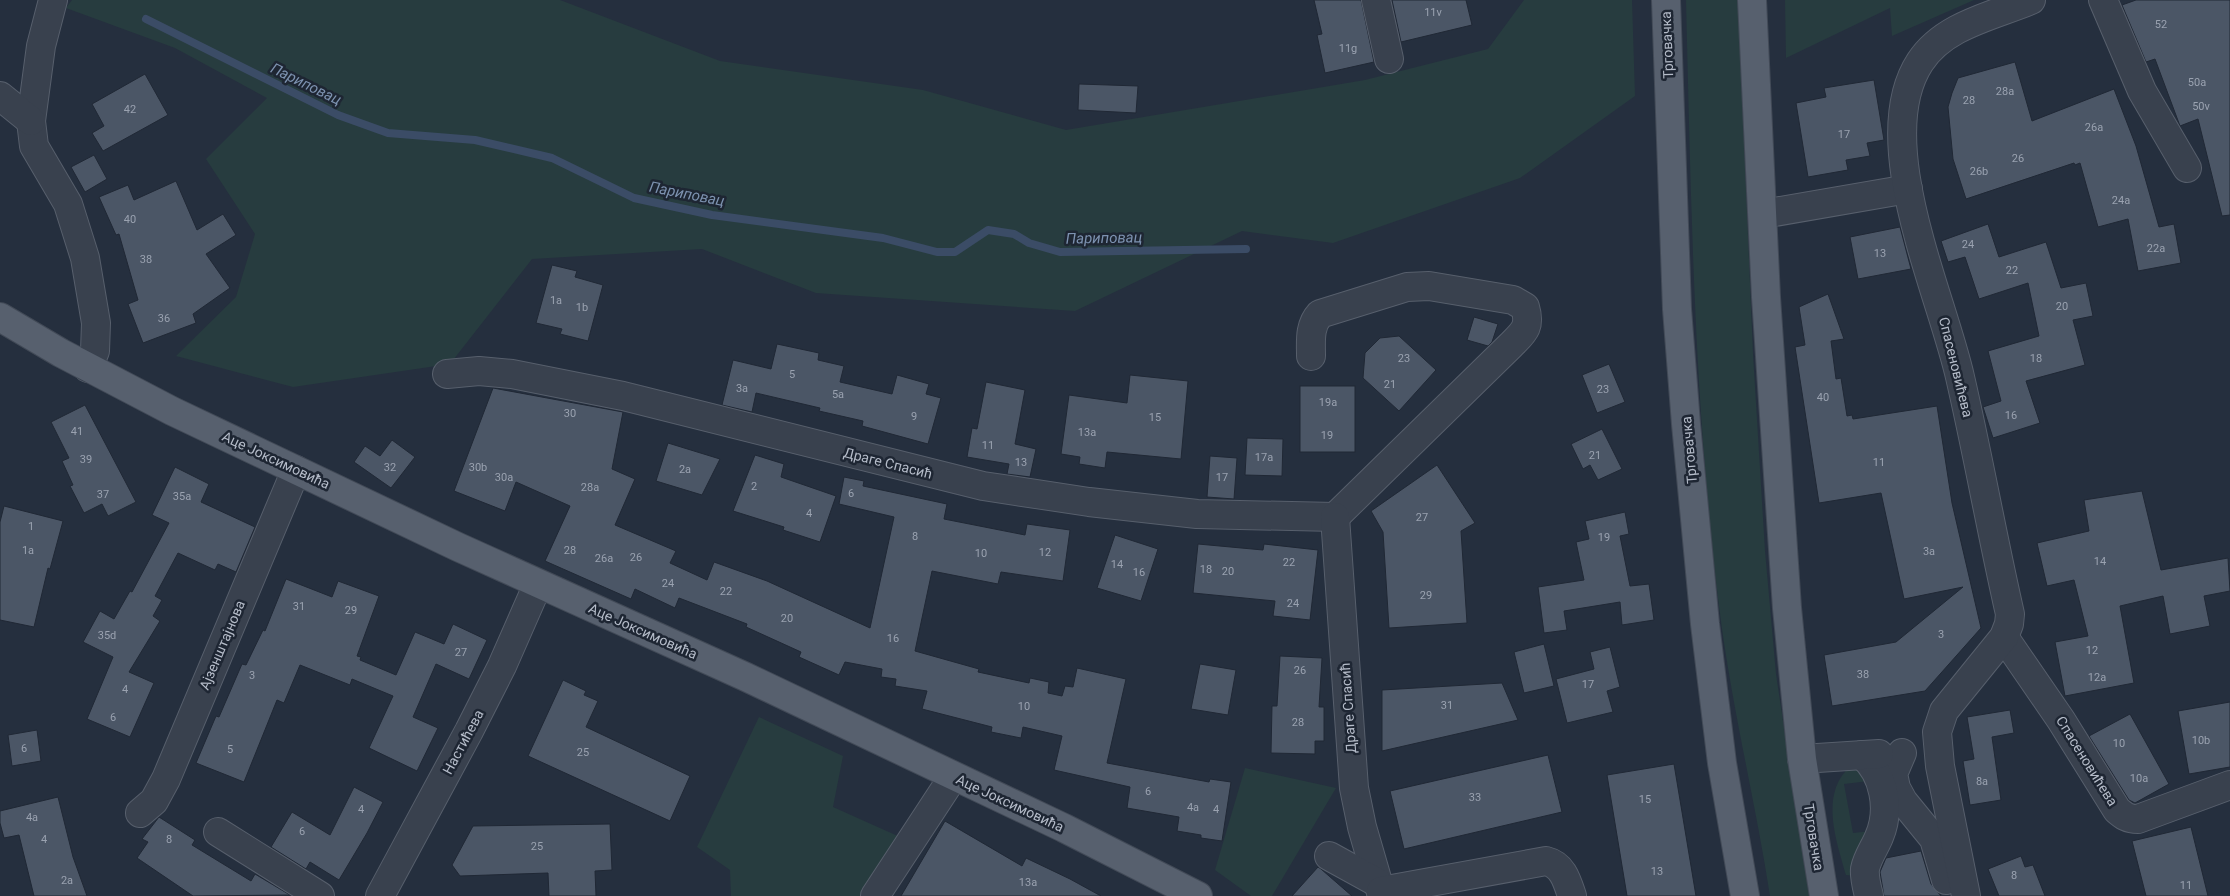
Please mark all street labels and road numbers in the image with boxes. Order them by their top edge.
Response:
street label: Трговачка [1658,11,1676,79]
street label: Спасеновићева [1936,315,1976,419]
street label: Трговачка [1678,416,1700,484]
street label: Аце Јоксимовића [220,428,332,492]
street label: Драге Спасић [842,444,934,482]
street label: Ајзенштајнова [196,598,248,692]
street label: Аце Јоксимовића [586,600,700,662]
street label: Драге Спасић [1337,662,1359,754]
street label: Настићева [439,707,487,777]
street label: Спасеновићева [2053,713,2121,809]
street label: Аце Јоксимовића [954,771,1066,835]
street label: Трговачка [1801,802,1827,872]

